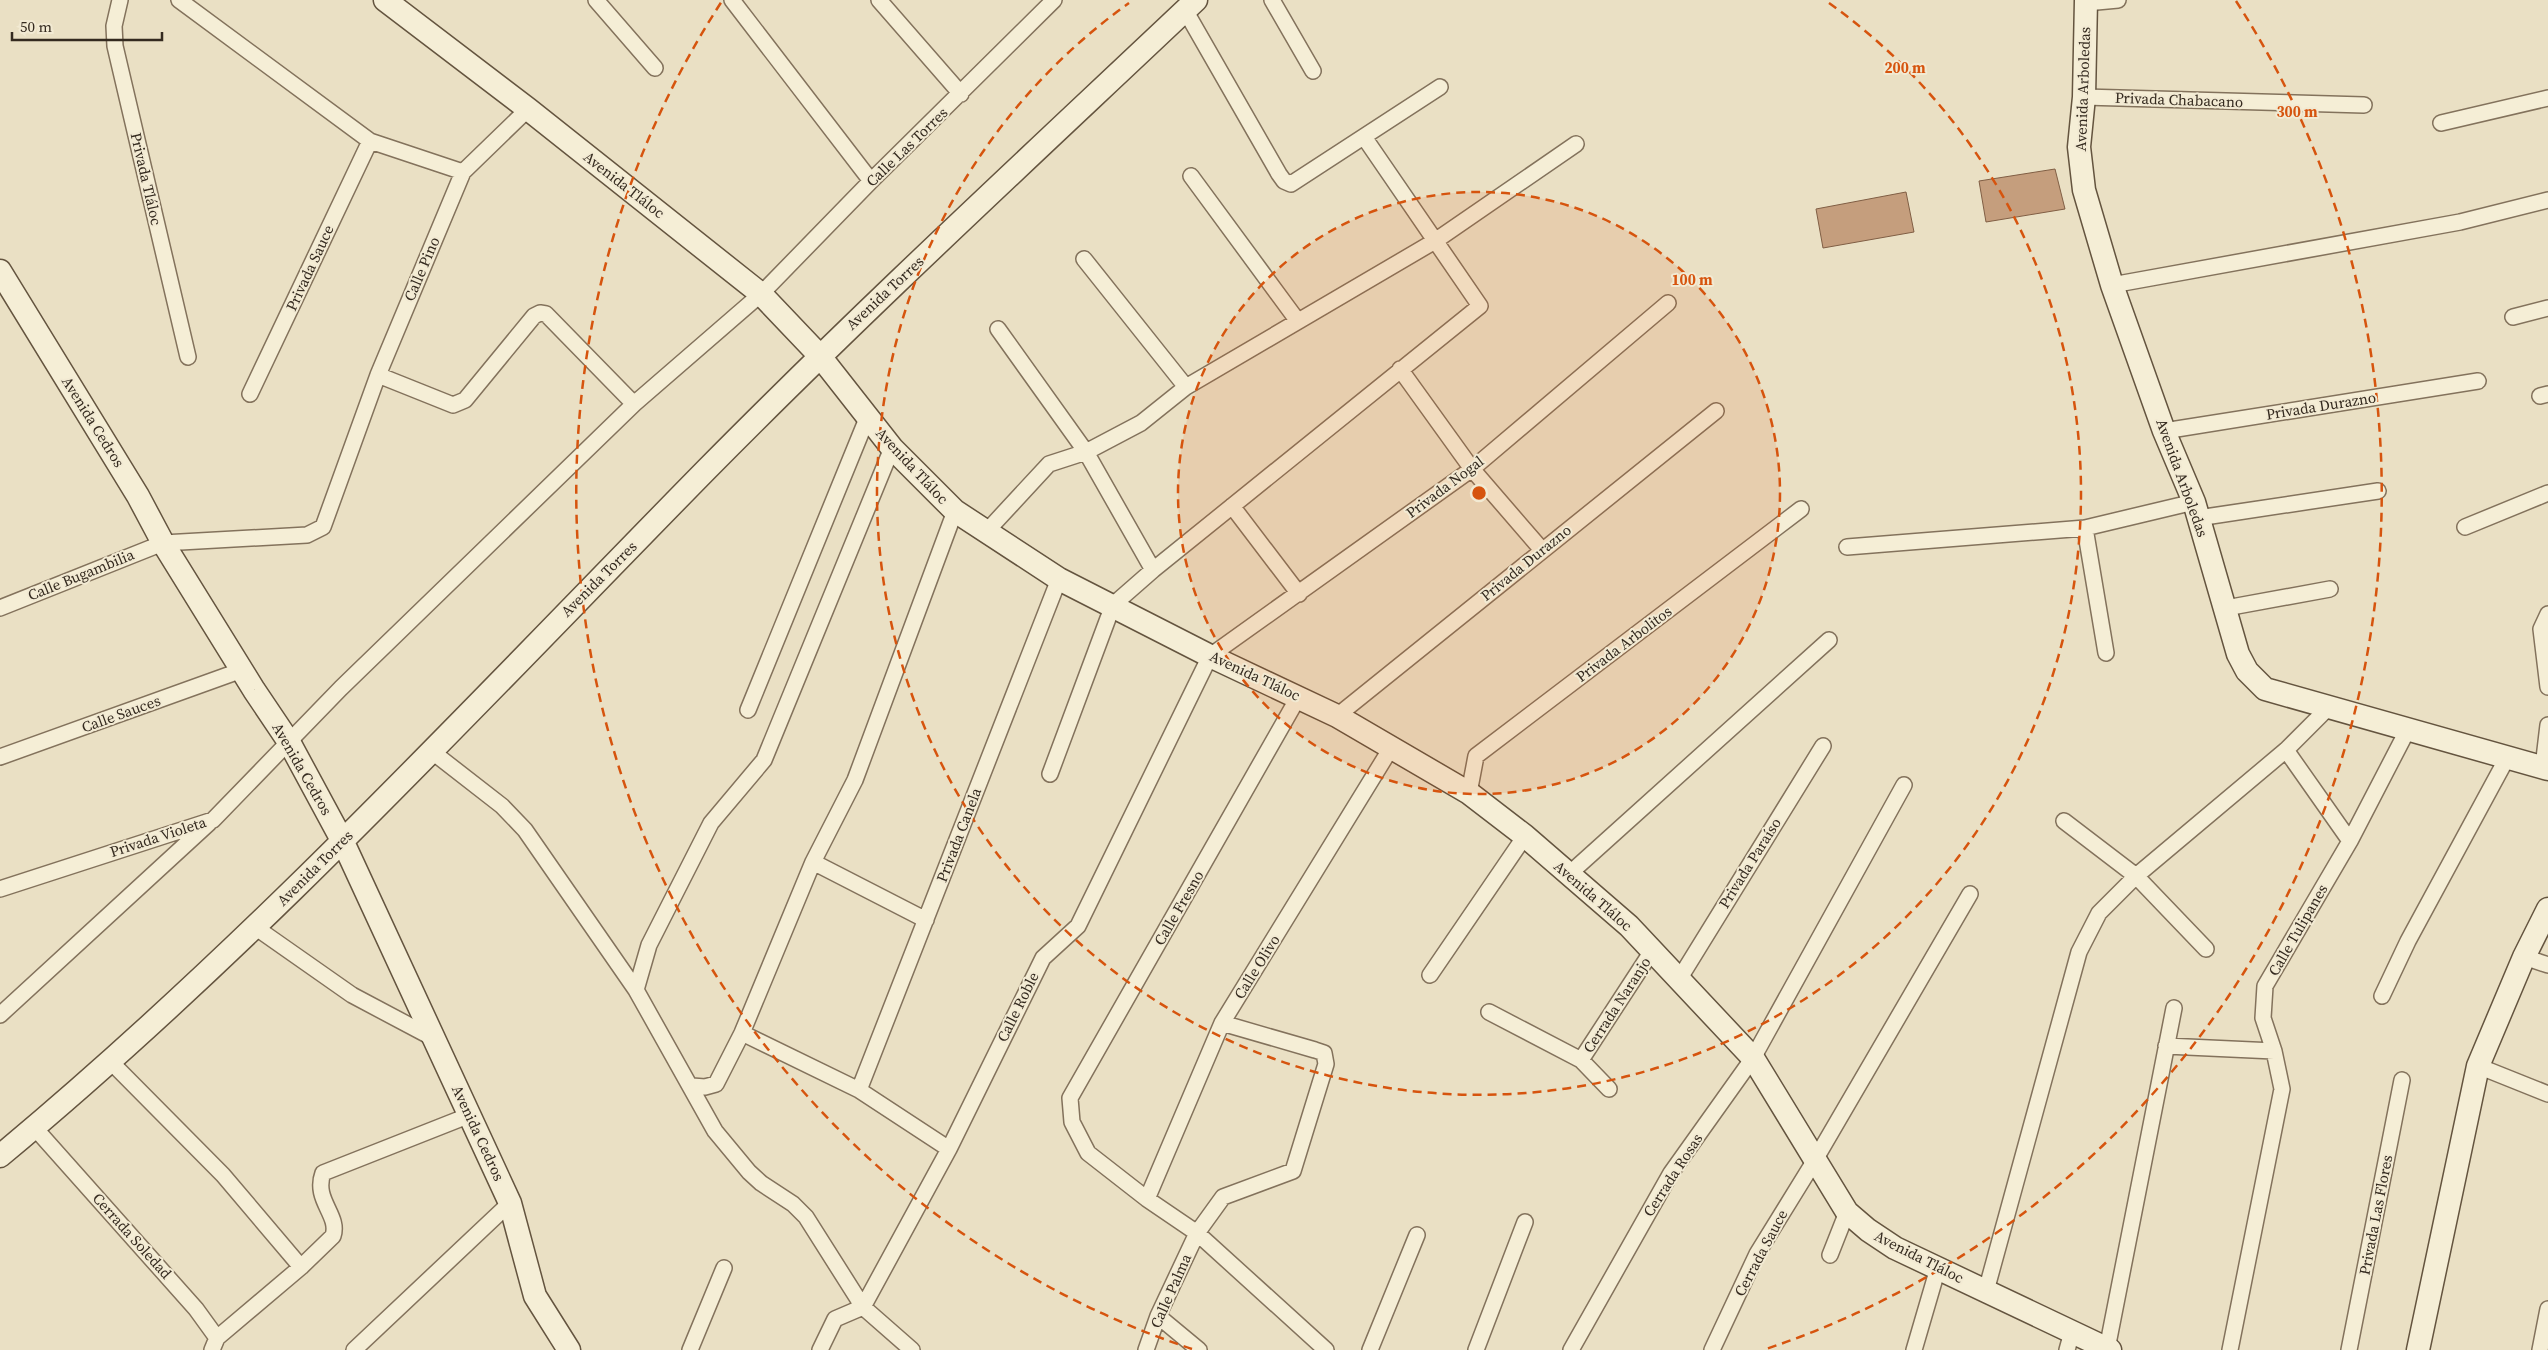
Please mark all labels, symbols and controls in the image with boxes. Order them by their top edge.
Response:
scale bar [12,10,162,42]
text: 50 m [20,16,52,37]
street label: Avenida Arboledas [2070,26,2095,152]
text: 200 m [1884,57,1926,78]
street label: Privada Chabacano [2115,87,2244,112]
text: 300 m [2276,101,2318,122]
street label: Calle Las Torres [861,102,952,191]
street label: Privada Tláloc [126,130,167,227]
street label: Avenida Tláloc [579,146,669,223]
street label: Privada Sauce [280,221,339,314]
street label: Calle Pino [399,233,444,304]
street label: Avenida Torres [841,251,928,334]
text: 100 m [1671,269,1713,290]
street label: Avenida Cedros [57,372,130,471]
street label: Privada Durazno [2264,386,2377,425]
street label: Avenida Arboledas [2151,416,2214,540]
street label: Avenida Tláloc [871,423,953,509]
street label: Privada Nogal [1401,450,1488,523]
centre of rings [1470,484,1488,502]
street label: Privada Durazno [1476,519,1575,606]
street label: Avenida Torres [556,536,641,621]
street label: Calle Bugambilia [24,543,138,605]
street label: Privada Arbolitos [1571,601,1676,687]
street label: Avenida Tláloc [1206,645,1304,706]
street label: Calle Sauces [78,690,163,738]
street label: Avenida Cedros [267,719,337,819]
street label: Privada Canela [931,784,986,885]
street label: Privada Violeta [107,811,209,862]
street label: Privada Paraíso [1713,813,1786,912]
street label: Avenida Torres [272,825,357,910]
street label: Avenida Tláloc [1550,856,1637,936]
street label: Calle Fresno [1149,866,1208,949]
street label: Calle Tulipanes [2263,880,2332,979]
street label: Calle Olivo [1229,931,1285,1003]
street label: Cerrada Naranjo [1578,953,1655,1057]
street label: Calle Roble [992,968,1044,1045]
street label: Avenida Cedros [447,1081,510,1184]
street label: Cerrada Rosas [1638,1129,1707,1220]
street label: Privada Las Flores [2354,1153,2397,1277]
street label: Cerrada Soledad [88,1188,177,1284]
street label: Cerrada Sauce [1729,1205,1792,1300]
street label: Avenida Tláloc [1871,1225,1968,1288]
street label: Calle Palma [1145,1250,1196,1331]

